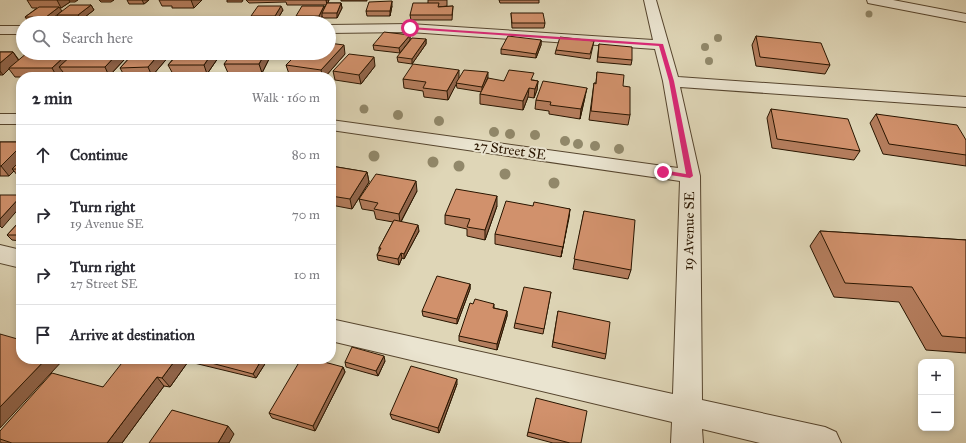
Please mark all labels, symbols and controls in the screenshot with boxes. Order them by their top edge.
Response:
search box [16,16,336,60]
route start [401,19,419,37]
icon: search [30,27,52,49]
text: Search here [62,29,133,47]
text: 2 min [32,88,72,109]
text: Walk · 160 m [252,90,320,106]
street label: 27 Street SE [473,137,547,163]
icon: ahead [32,144,54,166]
text: Continue [70,146,128,164]
text: 80 m [292,147,320,163]
route end [654,163,672,181]
street label: 19 Avenue SE [680,191,698,271]
text: Turn right [70,198,135,216]
icon: right [32,204,54,226]
text: 70 m [292,207,320,223]
text: 19 Avenue SE [70,216,143,232]
text: Turn right [70,258,135,276]
icon: right [32,264,54,286]
text: 10 m [294,267,320,283]
text: 27 Street SE [70,276,138,292]
icon: arrive [32,324,54,346]
text: Arrive at destination [70,326,195,344]
map controls [918,359,954,431]
button: + [918,359,954,395]
button: − [918,395,954,431]

